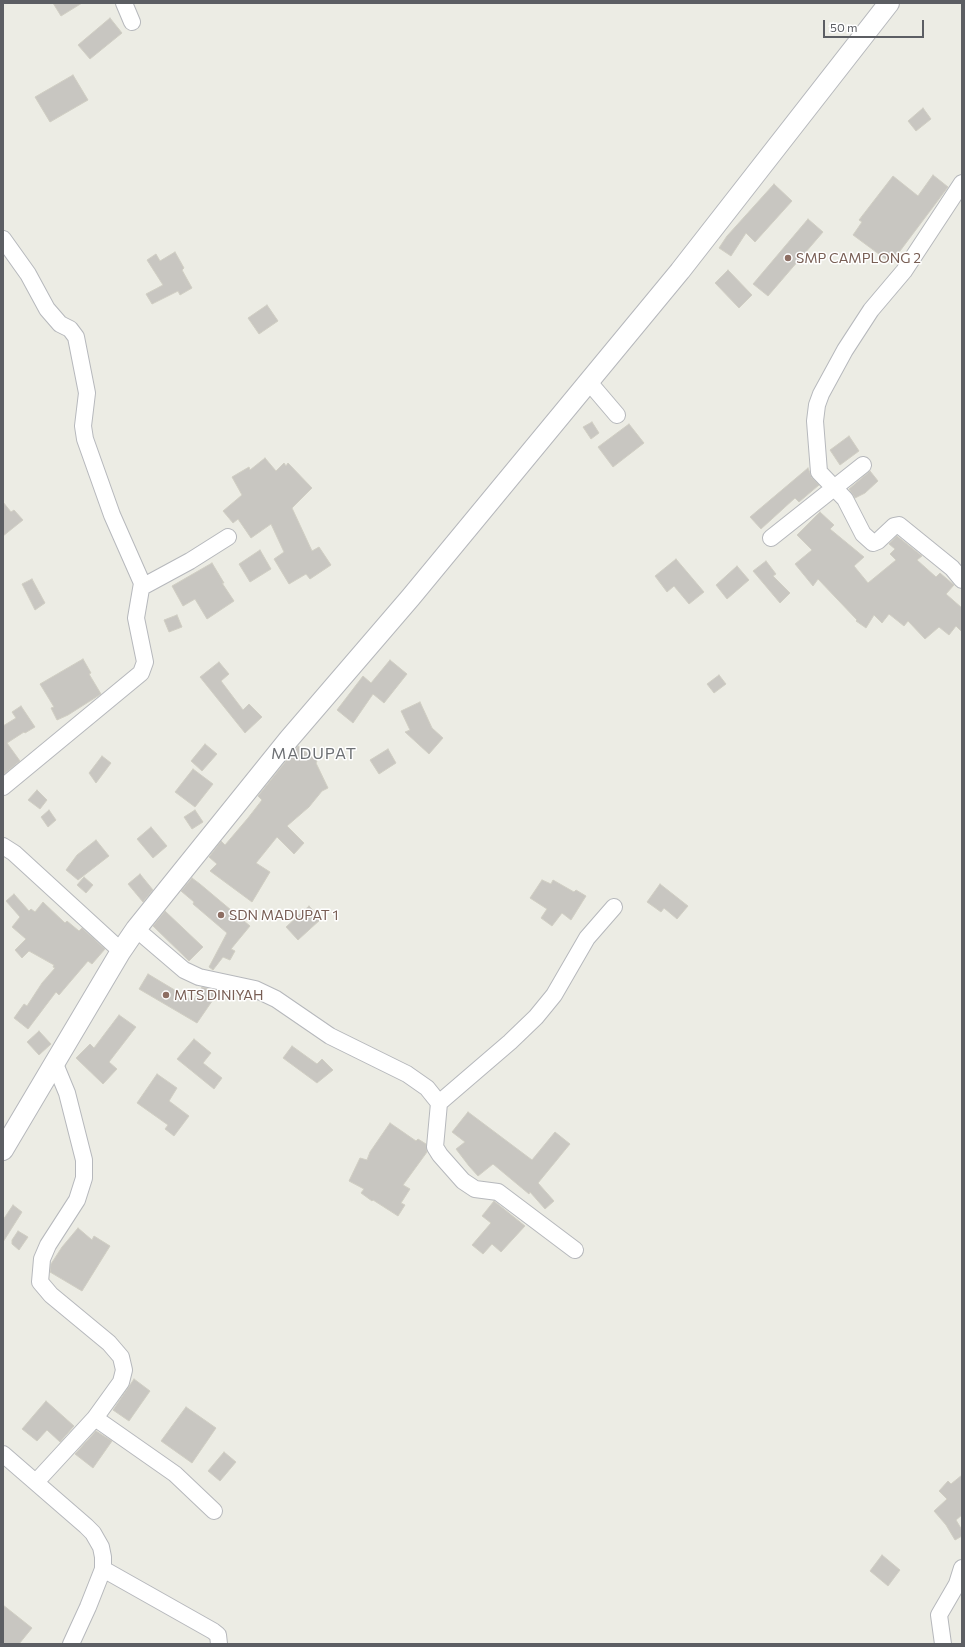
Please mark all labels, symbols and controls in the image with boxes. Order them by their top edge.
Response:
scale bar [825,12,926,38]
text: 50 m [830,20,858,34]
place label: SMP CAMPLONG 2 [796,250,921,266]
marker: SMP CAMPLONG 2 [783,253,793,263]
district label: MADUPAT [271,744,357,764]
place label: SDN MADUPAT 1 [229,907,338,923]
marker: SDN MADUPAT 1 [216,910,226,920]
place label: MTS DINIYAH [174,987,264,1003]
marker: MTS DINIYAH [161,990,171,1000]

